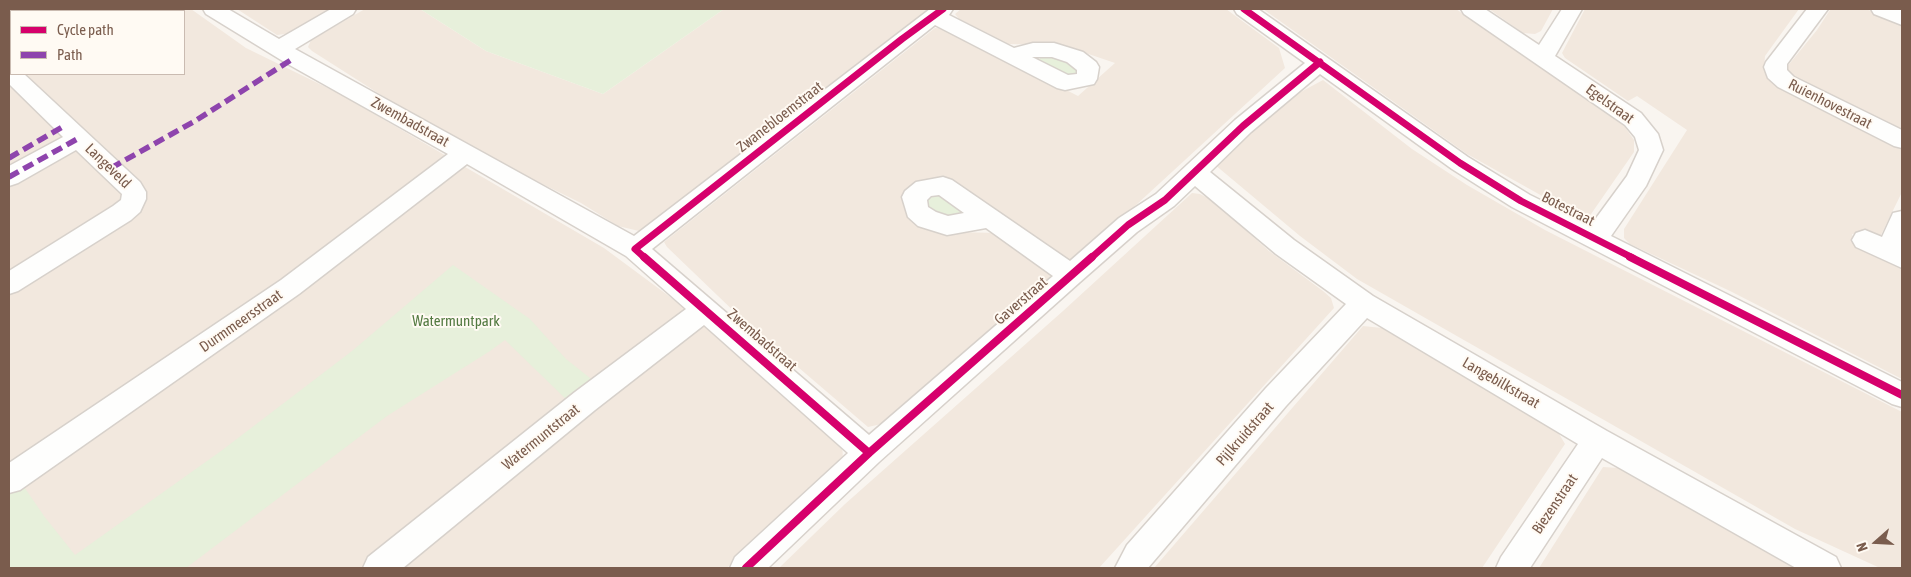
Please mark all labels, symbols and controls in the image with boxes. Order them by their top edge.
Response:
legend [10,10,185,75]
text: Cycle path [57,21,114,38]
text: Path [57,46,83,63]
street label: Ruienhovestraat [1785,75,1875,133]
street label: Zwanebloemstraat [733,78,827,156]
street label: Egelstraat [1582,80,1638,128]
street label: Zwembadstraat [368,93,452,151]
street label: Langeveld [81,140,135,192]
street label: Botestraat [1538,188,1598,230]
street label: Gaverstraat [991,273,1051,329]
street label: Durmmeersstraat [196,286,286,356]
street label: Zwembadstraat [724,305,800,375]
park label: Watermuntpark [412,312,500,330]
street label: Langebilkstraat [1459,354,1543,412]
street label: Pijlkruidstraat [1212,398,1278,470]
street label: Watermuntstraat [499,400,583,474]
street label: Biezenstraat [1528,470,1582,538]
north arrow [1851,517,1901,567]
text: N [1853,540,1871,553]

